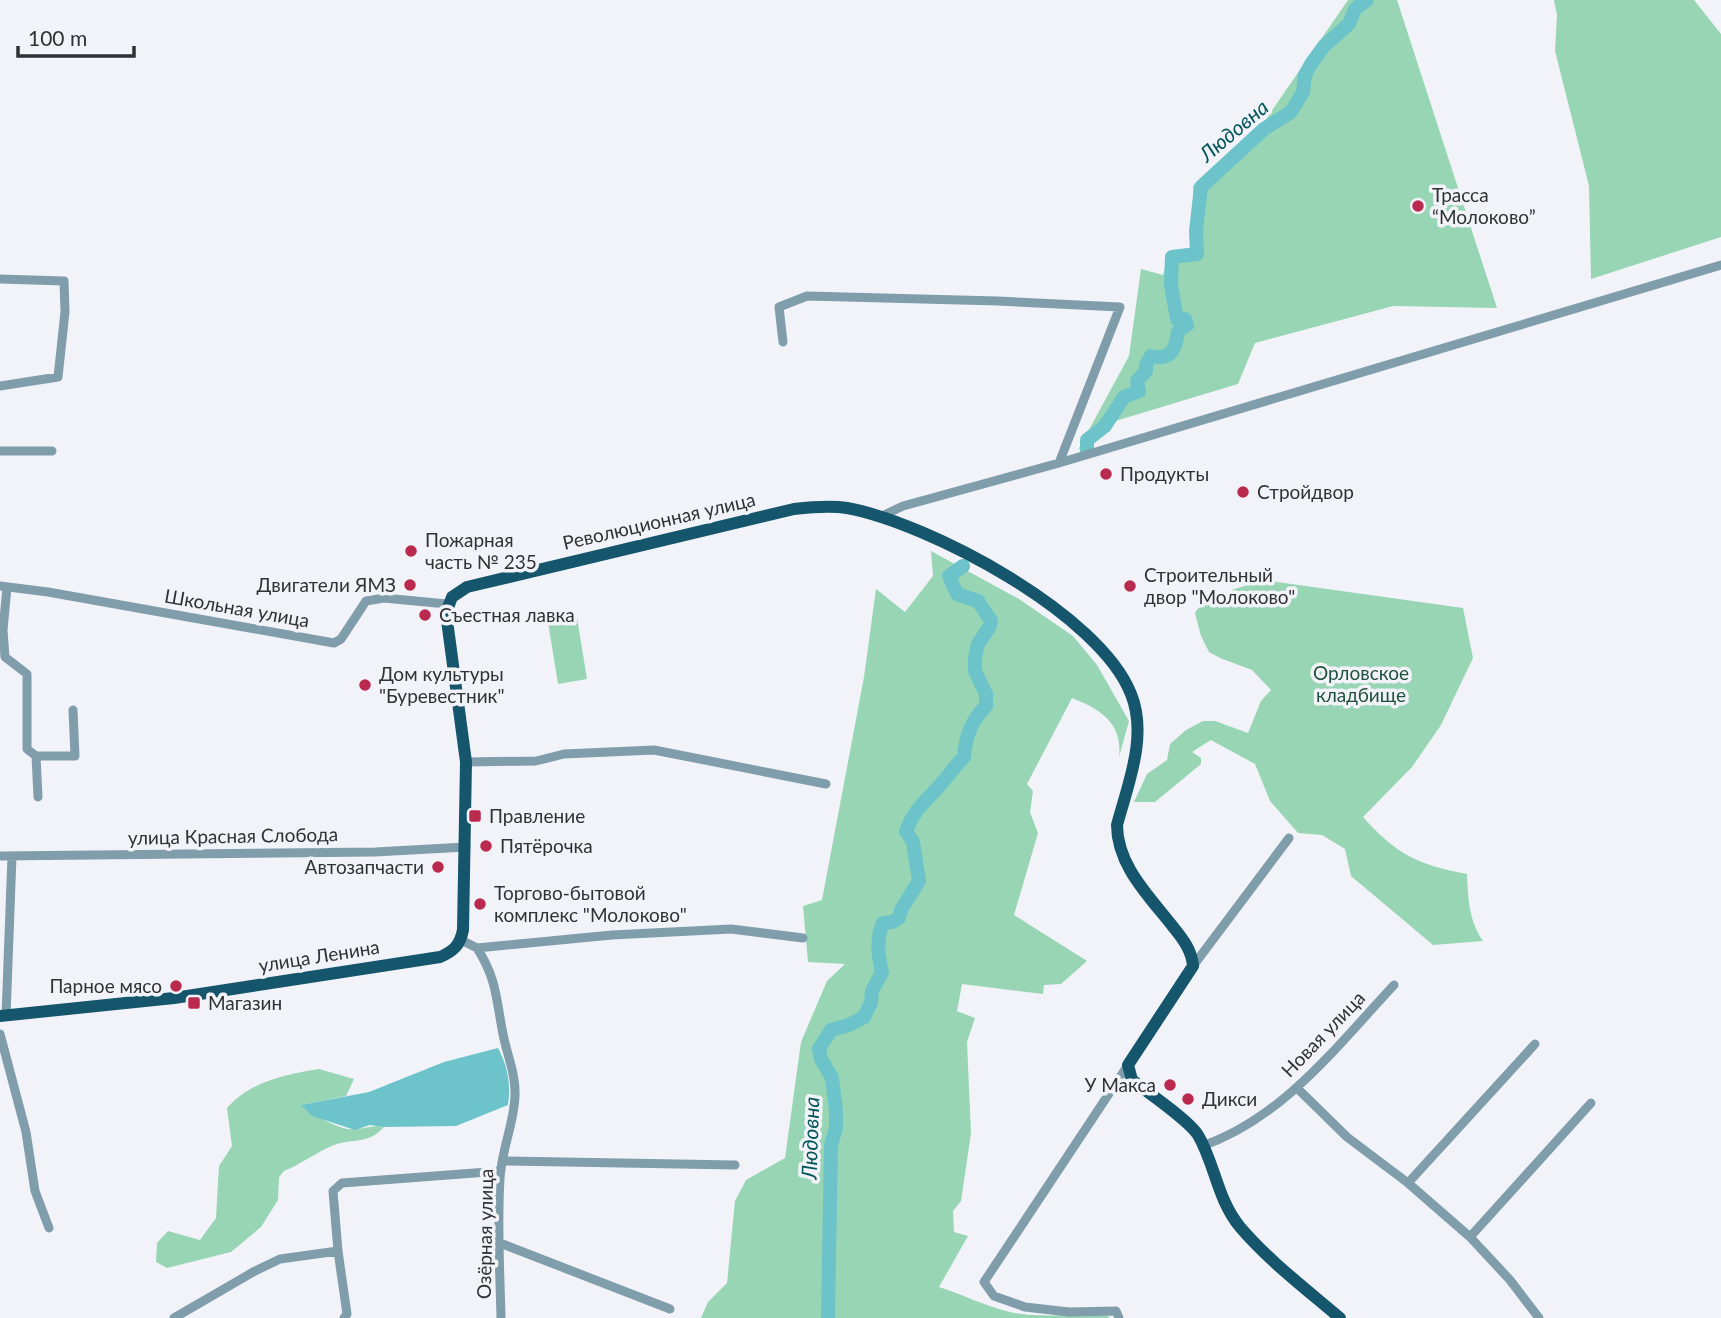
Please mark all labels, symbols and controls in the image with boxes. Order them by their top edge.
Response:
scale bar [18,14,133,58]
text: 100 m [28,25,87,50]
water label: Людовна [1193,94,1273,167]
place label: Трасса “Молоково” [1432,183,1536,228]
marker: Трасса “Молоково” [1410,198,1426,214]
place label: Продукты [1120,462,1209,485]
marker: Продукты [1098,466,1114,482]
place label: Стройдвор [1257,480,1354,503]
marker: Стройдвор [1235,484,1251,500]
street label: Революционная улица [560,487,757,554]
place label: Пожарная часть № 235 [425,528,537,573]
marker: Пожарная часть № 235 [403,543,419,559]
place label: Строительный двор "Молоково" [1144,563,1295,608]
place label: Двигатели ЯМЗ [257,573,396,596]
marker: Двигатели ЯМЗ [402,577,418,593]
marker: Строительный двор "Молоково" [1122,578,1138,594]
street label: Школьная улица [163,583,311,632]
place label: Съестная лавка [439,603,575,626]
marker: Съестная лавка [417,607,433,623]
park label: Орловское кладбище [1313,661,1409,706]
place label: Дом культуры "Буревестник" [379,662,504,707]
marker: Дом культуры "Буревестник" [357,677,373,693]
place label: Правление [489,804,585,827]
marker: Правление [467,808,483,824]
street label: улица Красная Слобода [128,822,338,849]
place label: Пятёрочка [500,834,593,857]
marker: Пятёрочка [478,838,494,854]
place label: Автозапчасти [305,855,424,878]
marker: Автозапчасти [430,859,446,875]
place label: Торгово-бытовой комплекс "Молоково" [494,881,687,926]
marker: Торгово-бытовой комплекс "Молоково" [472,896,488,912]
street label: улица Ленина [257,935,381,976]
place label: Парное мясо [49,974,162,997]
marker: Парное мясо [168,978,184,994]
street label: Новая улица [1276,986,1369,1081]
place label: Магазин [208,991,282,1014]
marker: Магазин [186,995,202,1011]
place label: У Макса [1084,1073,1156,1096]
marker: У Макса [1162,1077,1178,1093]
place label: Дикси [1202,1087,1257,1110]
marker: Дикси [1180,1091,1196,1107]
water label: Людовна [796,1096,823,1181]
street label: Озёрная улица [472,1169,497,1299]

